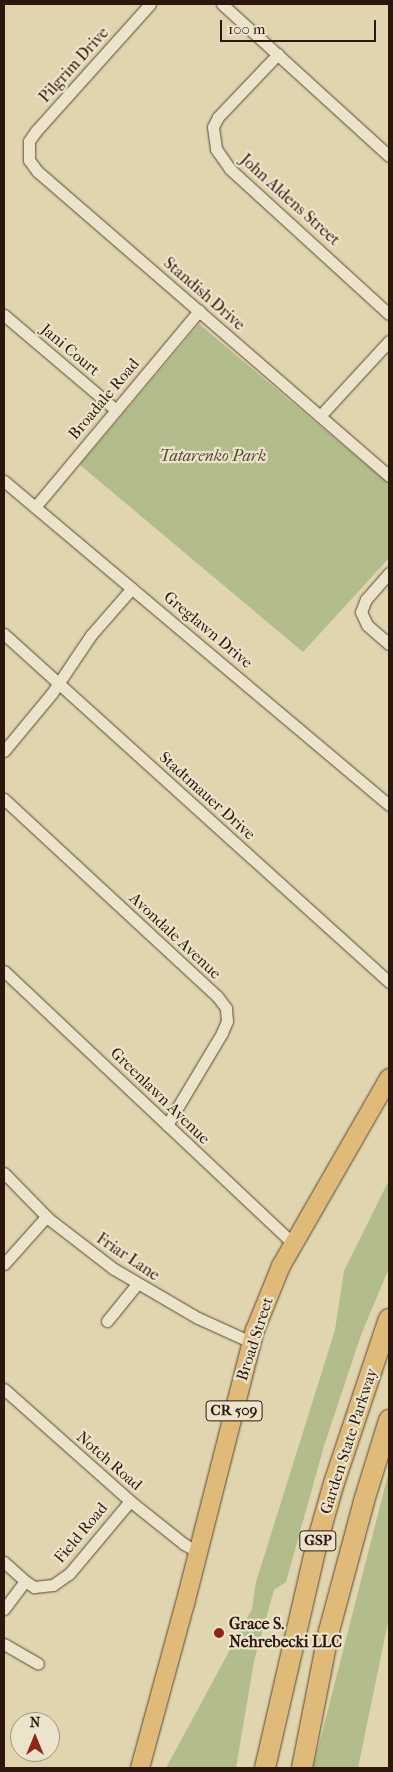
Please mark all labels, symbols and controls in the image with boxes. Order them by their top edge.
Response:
scale bar [223,10,379,42]
text: 100 m [228,20,266,38]
street label: Pilgrim Drive [35,23,113,107]
street label: John Aldens Street [236,150,344,250]
street label: Standish Drive [159,254,249,334]
street label: Jani Court [37,320,103,380]
street label: Broadale Road [65,355,143,443]
park label: Tatarenko Park [160,446,266,466]
street label: Greglawn Drive [160,587,256,673]
street label: Stadtmauer Drive [155,748,259,844]
street label: Avondale Avenue [125,889,225,983]
street label: Greenlawn Avenue [106,1044,214,1148]
street label: Friar Lane [93,1229,163,1285]
street label: Broad Street [232,1295,278,1383]
street label: Garden State Parkway [316,1366,382,1516]
road number: CR 509 [205,1398,263,1424]
street label: Notch Road [72,1427,146,1495]
street label: Field Road [50,1499,112,1567]
road number: GSP [299,1528,337,1554]
place label: Grace S. Nehrebecki LLC [229,1614,342,1652]
marker: Grace S. Nehrebecki LLC [213,1627,225,1639]
north arrow [10,1712,60,1762]
text: N [30,1714,40,1731]

